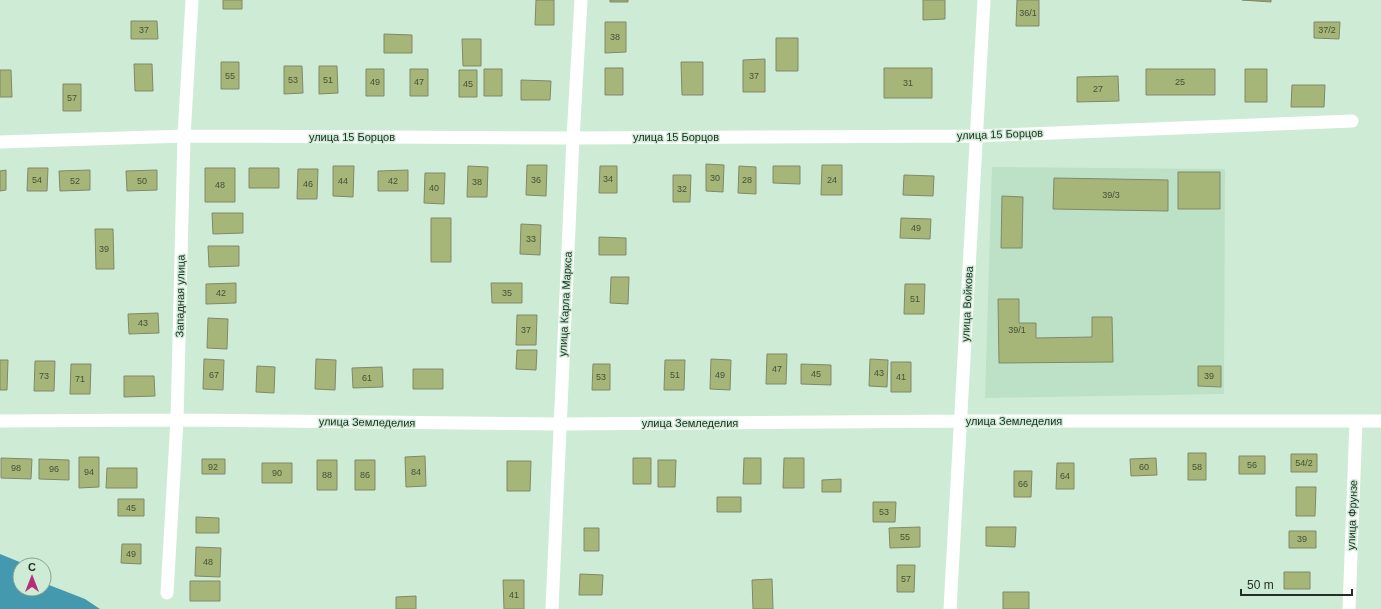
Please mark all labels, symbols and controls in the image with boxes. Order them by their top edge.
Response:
house number: 36/1 [1019,8,1037,18]
house number: 37 [139,25,149,35]
house number: 37/2 [1318,25,1336,35]
house number: 38 [610,32,620,42]
house number: 55 [225,71,235,81]
house number: 37 [749,71,759,81]
house number: 53 [288,75,298,85]
house number: 51 [323,75,333,85]
house number: 49 [370,77,380,87]
house number: 47 [414,77,424,87]
house number: 25 [1175,77,1185,87]
house number: 31 [903,78,913,88]
house number: 45 [463,79,473,89]
house number: 27 [1093,84,1103,94]
house number: 57 [67,93,77,103]
street label: улица 15 Борцов [957,126,1043,142]
street label: улица 15 Борцов [309,131,395,143]
street label: улица 15 Борцов [633,131,719,143]
house number: 30 [710,173,720,183]
house number: 34 [603,174,613,184]
house number: 54 [32,175,42,185]
house number: 36 [531,175,541,185]
house number: 28 [742,175,752,185]
house number: 24 [827,175,837,185]
house number: 52 [70,176,80,186]
house number: 50 [137,176,147,186]
house number: 44 [338,176,348,186]
house number: 42 [388,176,398,186]
house number: 38 [472,177,482,187]
house number: 46 [303,179,313,189]
house number: 48 [215,180,225,190]
house number: 40 [429,183,439,193]
house number: 32 [677,184,687,194]
house number: 39/3 [1102,190,1120,200]
house number: 49 [911,223,921,233]
house number: 33 [526,234,536,244]
house number: 39 [99,244,109,254]
street label: улица Карла Маркса [556,250,574,357]
street label: Западная улица [173,254,187,337]
street label: улица Войкова [959,265,975,342]
house number: 42 [216,288,226,298]
house number: 35 [502,288,512,298]
house number: 51 [910,294,920,304]
house number: 43 [138,318,148,328]
house number: 37 [521,325,531,335]
house number: 39/1 [1008,325,1026,335]
house number: 47 [772,364,782,374]
house number: 43 [874,368,884,378]
house number: 45 [811,369,821,379]
house number: 67 [209,370,219,380]
house number: 51 [670,370,680,380]
house number: 49 [715,370,725,380]
house number: 73 [39,371,49,381]
house number: 39 [1204,371,1214,381]
house number: 53 [596,372,606,382]
house number: 41 [896,372,906,382]
house number: 61 [362,373,372,383]
house number: 71 [75,374,85,384]
street label: улица Земледелия [319,415,415,429]
street label: улица Земледелия [966,415,1062,427]
street label: улица Земледелия [642,417,738,429]
house number: 54/2 [1295,458,1313,468]
house number: 56 [1247,460,1257,470]
house number: 92 [208,462,218,472]
house number: 60 [1139,462,1149,472]
house number: 58 [1192,462,1202,472]
house number: 98 [11,463,21,473]
house number: 96 [49,464,59,474]
house number: 94 [84,467,94,477]
house number: 84 [411,467,421,477]
house number: 90 [272,468,282,478]
house number: 88 [322,470,332,480]
house number: 86 [360,470,370,480]
house number: 64 [1060,471,1070,481]
house number: 66 [1018,479,1028,489]
street label: улица Фрунзе [1345,480,1359,550]
house number: 45 [126,503,136,513]
house number: 53 [879,507,889,517]
house number: 55 [900,532,910,542]
house number: 39 [1297,534,1307,544]
house number: 49 [126,549,136,559]
north arrow [12,557,52,597]
house number: 48 [203,557,213,567]
text: С [28,561,36,573]
scale bar [1241,571,1352,597]
house number: 57 [901,574,911,584]
text: 50 m [1247,578,1274,592]
house number: 41 [509,590,519,600]

